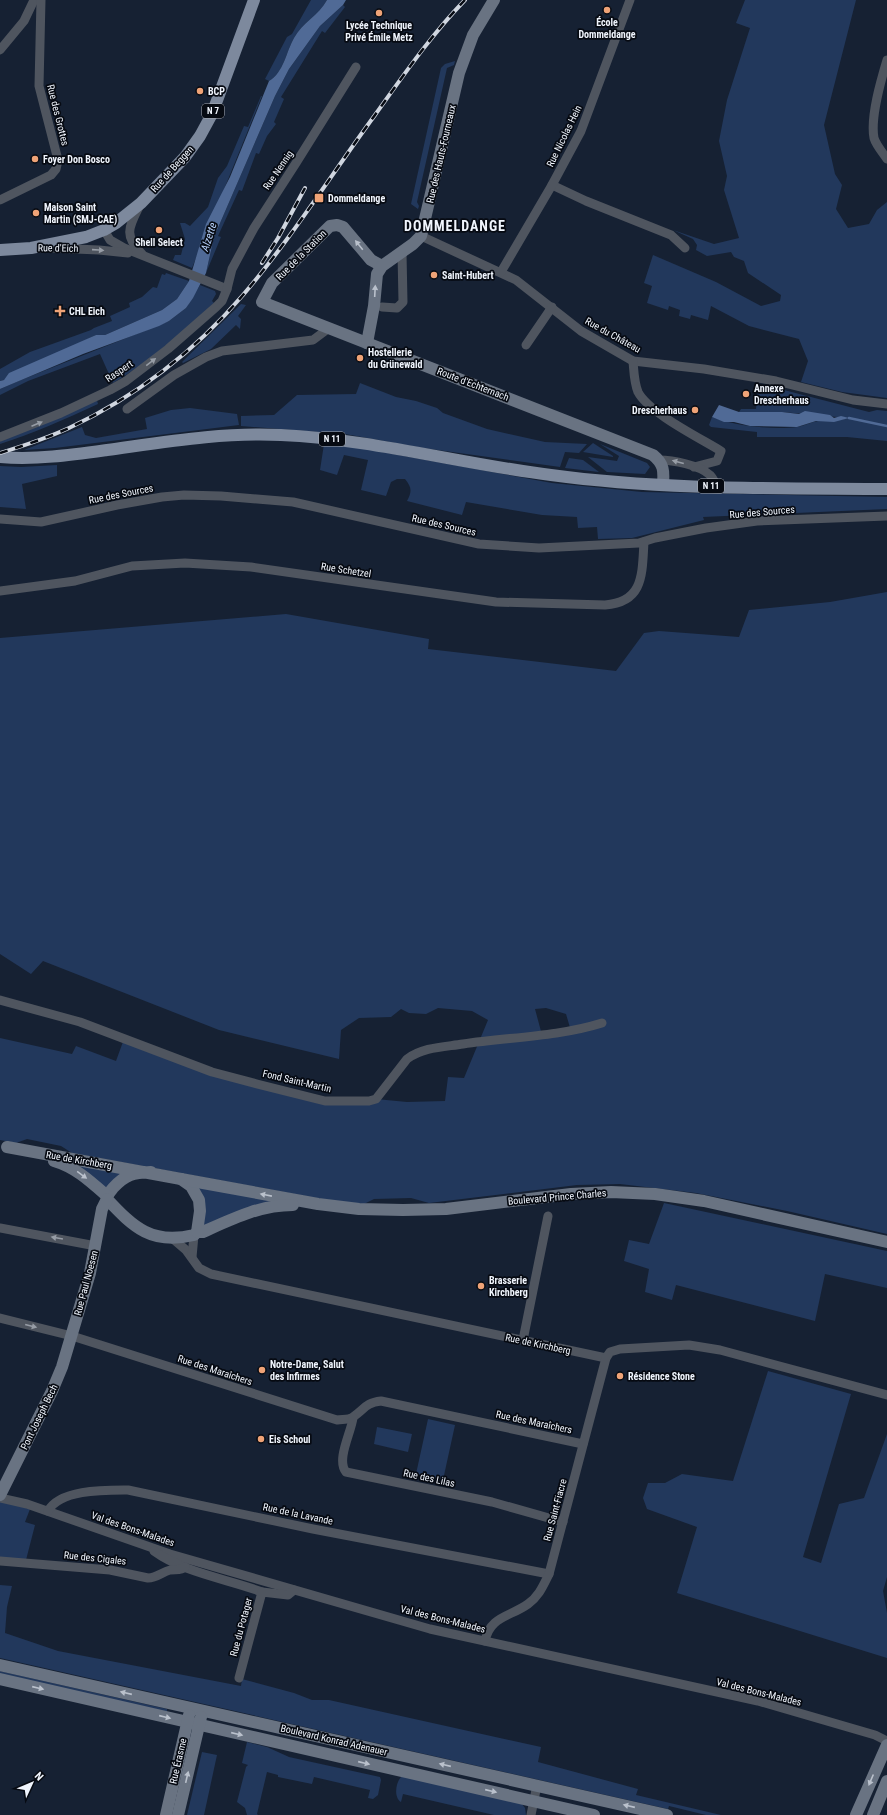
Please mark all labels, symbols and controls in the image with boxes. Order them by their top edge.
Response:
marker: École Dommeldange [602,5,612,15]
marker: Lycée Technique Privé Émile Metz [374,8,384,18]
place label: École Dommeldange [578,16,636,40]
place label: Lycée Technique Privé Émile Metz [345,20,413,43]
street label: Rue des Grottes [45,83,71,147]
marker: BCP [195,86,205,96]
place label: BCP [208,86,225,97]
street label: Rue des Hauts-Fourneaux [424,103,458,204]
street label: Rue Nicolas Hein [544,103,584,169]
road number: N 7 [202,104,224,118]
street label: Rue de Beggen [148,143,196,194]
street label: Rue Nennig [261,148,295,192]
marker: Foyer Don Bosco [30,154,40,164]
place label: Foyer Don Bosco [43,154,110,165]
marker: Dommeldange [313,192,325,204]
place label: Dommeldange [328,193,385,204]
place label: Maison Saint Martin (SMJ-CAE) [44,202,117,226]
marker: Maison Saint Martin (SMJ-CAE) [31,208,41,218]
district label: DOMMELDANGE [404,218,506,234]
water label: Alzette [198,221,220,254]
marker: Shell Select [154,225,164,235]
street label: Rue de la Station [274,227,329,282]
place label: Shell Select [135,237,183,248]
one-way arrow [355,240,364,251]
street label: Rue d'Eich [38,242,79,254]
one-way arrow [92,246,104,253]
marker: Saint-Hubert [429,270,439,280]
place label: Saint-Hubert [442,270,494,281]
one-way arrow [372,285,379,297]
marker: CHL Eich [54,305,66,317]
place label: CHL Eich [69,306,105,317]
street label: Rue du Château [583,315,643,355]
place label: Hostellerie du Grünewald [368,347,423,370]
marker: Hostellerie du Grünewald [355,353,365,363]
street label: Raspert [103,358,135,384]
one-way arrow [145,358,156,367]
street label: Route d'Echternach [436,365,511,403]
place label: Annexe Drescherhaus [754,383,809,406]
marker: Annexe Drescherhaus [741,389,751,399]
place label: Drescherhaus [632,405,687,416]
marker: Drescherhaus [690,405,700,415]
one-way arrow [31,420,43,426]
road number: N 11 [319,432,345,446]
one-way arrow [672,459,684,465]
road number: N 11 [698,479,724,493]
street label: Rue des Sources [88,482,155,506]
street label: Rue des Sources [729,504,796,520]
street label: Rue des Sources [411,512,478,538]
street label: Rue Schetzel [320,561,372,579]
street label: Fond Saint-Martin [262,1068,333,1094]
street label: Rue de Kirchberg [45,1149,113,1171]
one-way arrow [77,1171,88,1179]
street label: Boulevard Prince Charles [507,1187,607,1207]
one-way arrow [260,1191,272,1197]
one-way arrow [51,1235,63,1241]
street label: Rue Paul Noesen [72,1249,100,1317]
place label: Brasserie Kirchberg [489,1275,528,1298]
marker: Brasserie Kirchberg [476,1281,486,1291]
one-way arrow [25,1323,37,1329]
street label: Rue de Kirchberg [504,1332,572,1356]
street label: Rue des Maraîchers [176,1353,254,1387]
place label: Notre-Dame, Salut des Infirmes [270,1359,344,1382]
marker: Notre-Dame, Salut des Infirmes [257,1365,267,1375]
marker: Résidence Stone [615,1371,625,1381]
place label: Résidence Stone [628,1371,695,1382]
street label: Pont Joseph Bech [18,1382,60,1451]
street label: Rue des Maraîchers [495,1409,574,1436]
marker: Eis Schoul [256,1434,266,1444]
place label: Eis Schoul [269,1434,311,1445]
street label: Rue des Lilas [402,1467,456,1489]
street label: Rue Saint-Fiacre [541,1477,569,1542]
street label: Rue de la Lavande [262,1501,334,1527]
street label: Val des Bons-Malades [90,1510,176,1549]
street label: Rue des Cigales [63,1549,127,1567]
street label: Rue du Potager [228,1597,254,1657]
street label: Val des Bons-Malades [399,1603,487,1635]
street label: Val des Bons-Malades [715,1676,803,1708]
one-way arrow [32,1686,44,1692]
one-way arrow [119,1690,132,1696]
one-way arrow [159,1714,171,1720]
street label: Boulevard Konrad Adenauer [280,1722,388,1758]
one-way arrow [231,1731,244,1737]
street label: Rue Érasme [166,1737,189,1785]
one-way arrow [358,1760,370,1766]
one-way arrow [438,1761,451,1767]
north arrow [12,1763,52,1803]
text: N [32,1769,46,1784]
one-way arrow [185,1771,191,1783]
one-way arrow [868,1774,874,1786]
one-way arrow [485,1789,497,1795]
one-way arrow [623,1803,635,1809]

